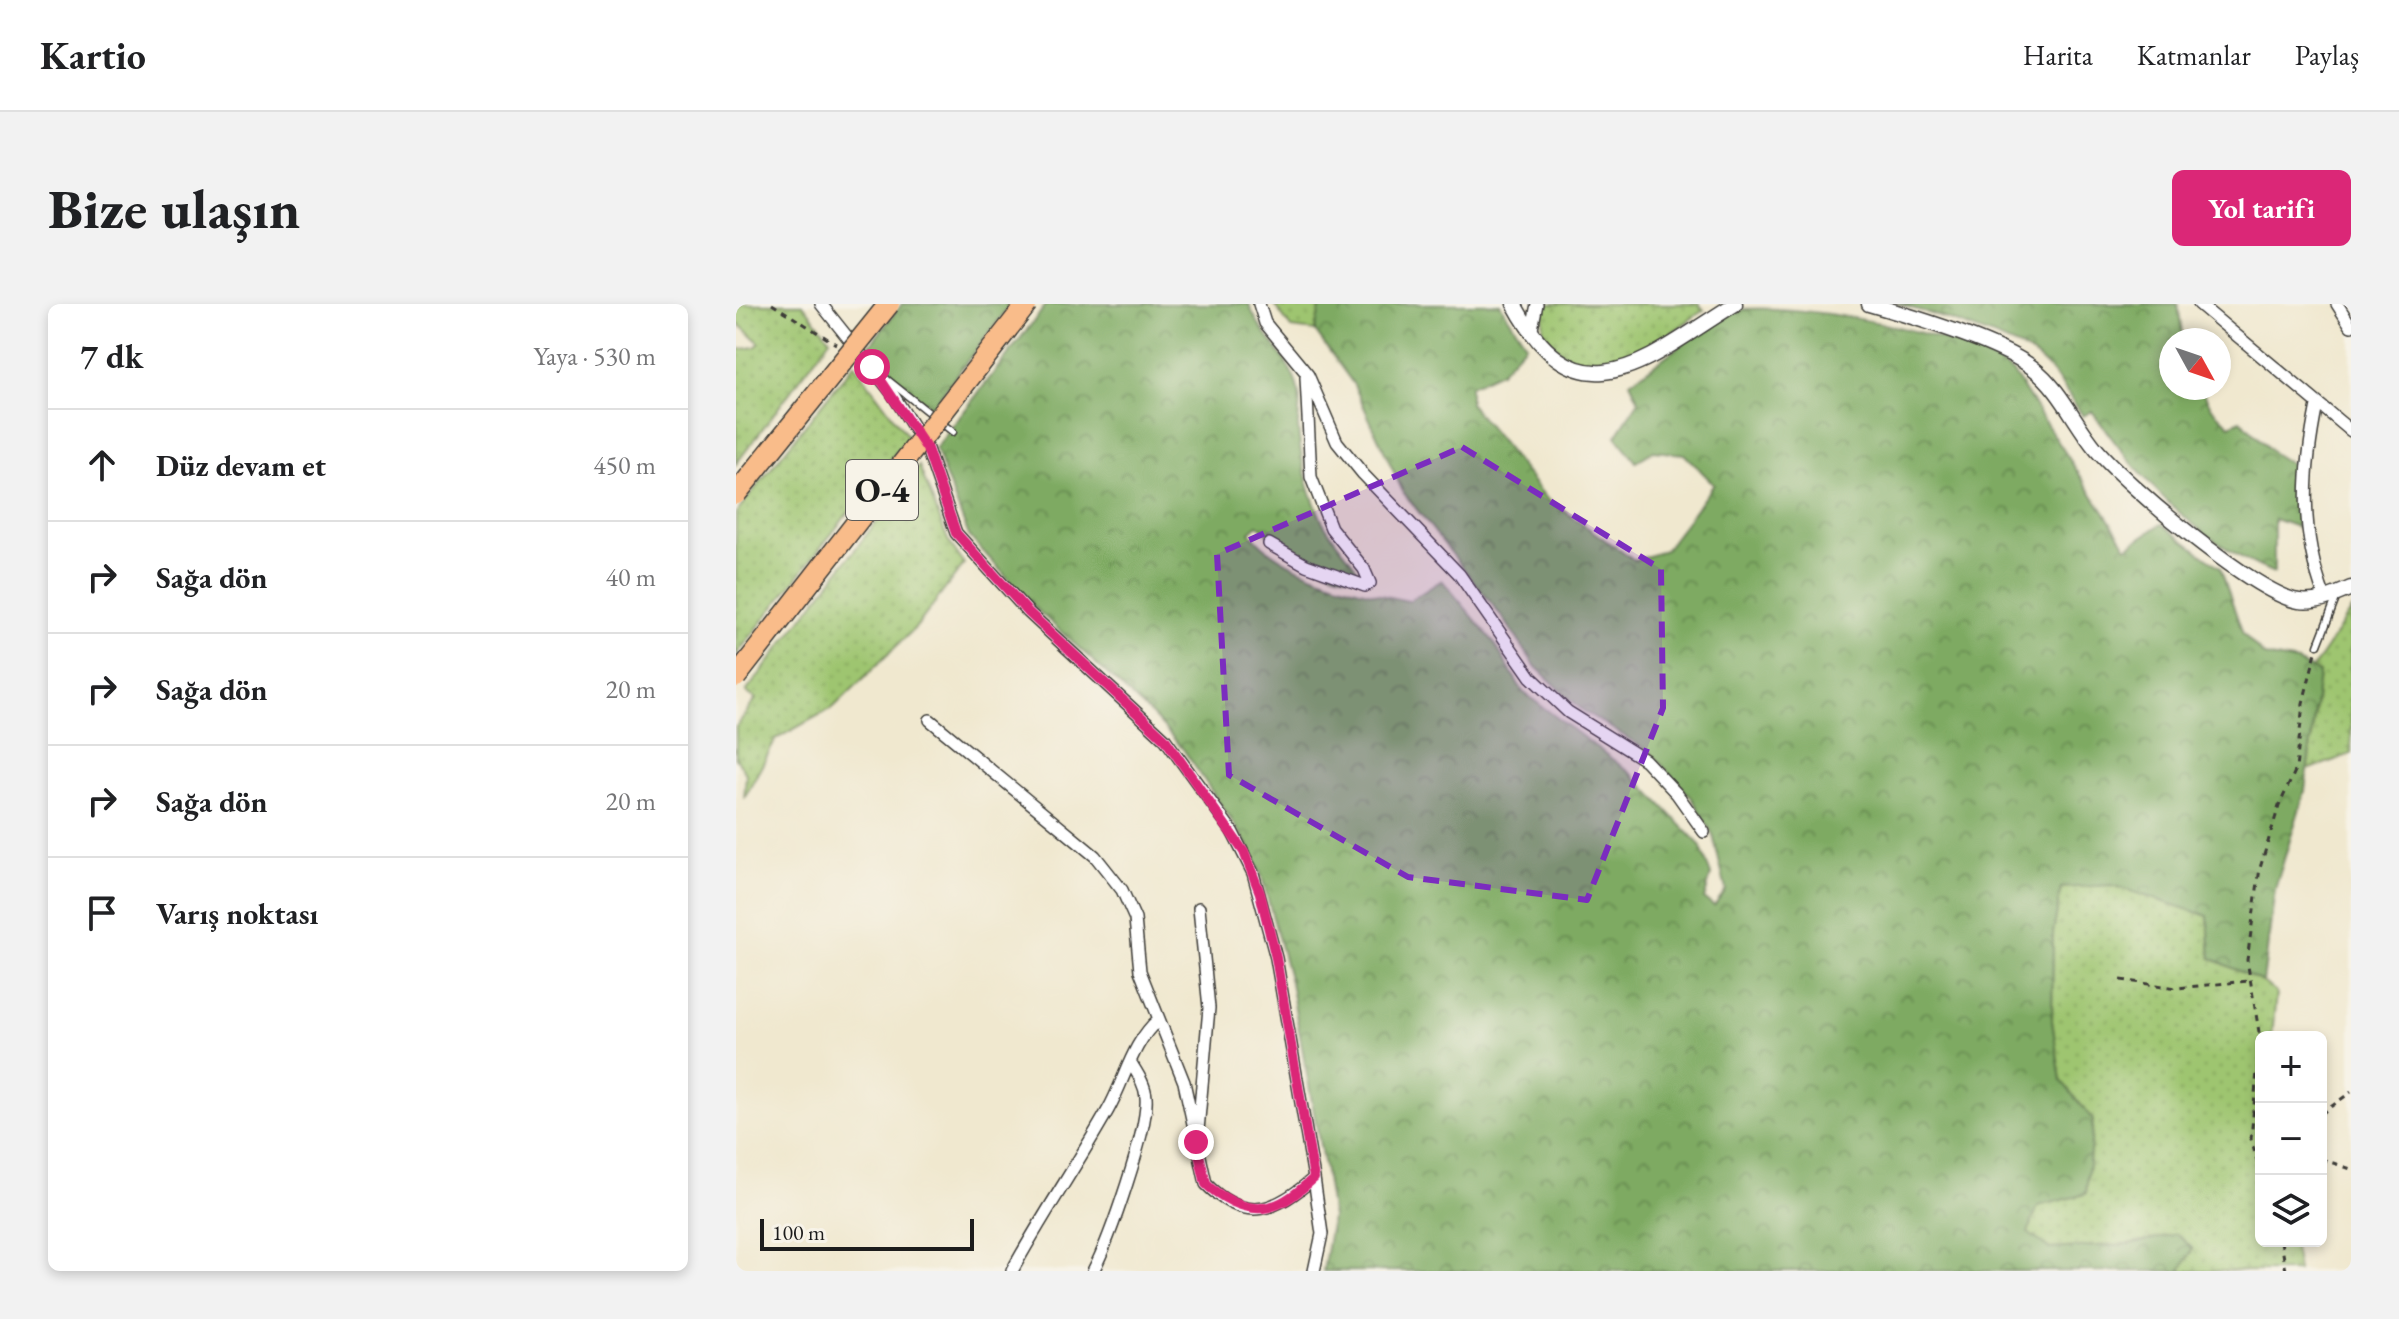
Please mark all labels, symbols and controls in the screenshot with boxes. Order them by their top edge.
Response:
text: Kartio [40,31,146,80]
text: Harita [2023,37,2093,73]
text: Katmanlar [2137,37,2251,73]
text: Paylaş [2295,37,2359,73]
button: Yol tarifi [2172,170,2351,246]
text: Bize ulaşın [48,172,300,245]
north arrow [2159,328,2231,400]
text: 7 dk [80,334,143,378]
text: Yaya · 530 m [534,339,656,373]
route start [854,349,890,385]
icon: ahead [80,443,124,487]
text: Düz devam et [156,446,326,485]
text: 450 m [593,448,656,482]
road number: O-4 [846,460,918,520]
icon: right [80,555,124,599]
text: Sağa dön [156,558,267,597]
text: 40 m [606,560,656,594]
icon: right [80,667,124,711]
text: Sağa dön [156,670,267,709]
text: 20 m [606,672,656,706]
icon: right [80,779,124,823]
text: Sağa dön [156,782,267,821]
text: 20 m [606,784,656,818]
icon: arrive [80,891,124,935]
text: Varış noktası [156,894,318,933]
map controls [2255,1031,2327,1247]
button: + [2255,1031,2327,1103]
button: − [2255,1103,2327,1175]
route end [1178,1124,1214,1160]
button: layers [2255,1175,2327,1247]
scale bar [760,1215,974,1251]
text: 100 m [772,1218,825,1247]

